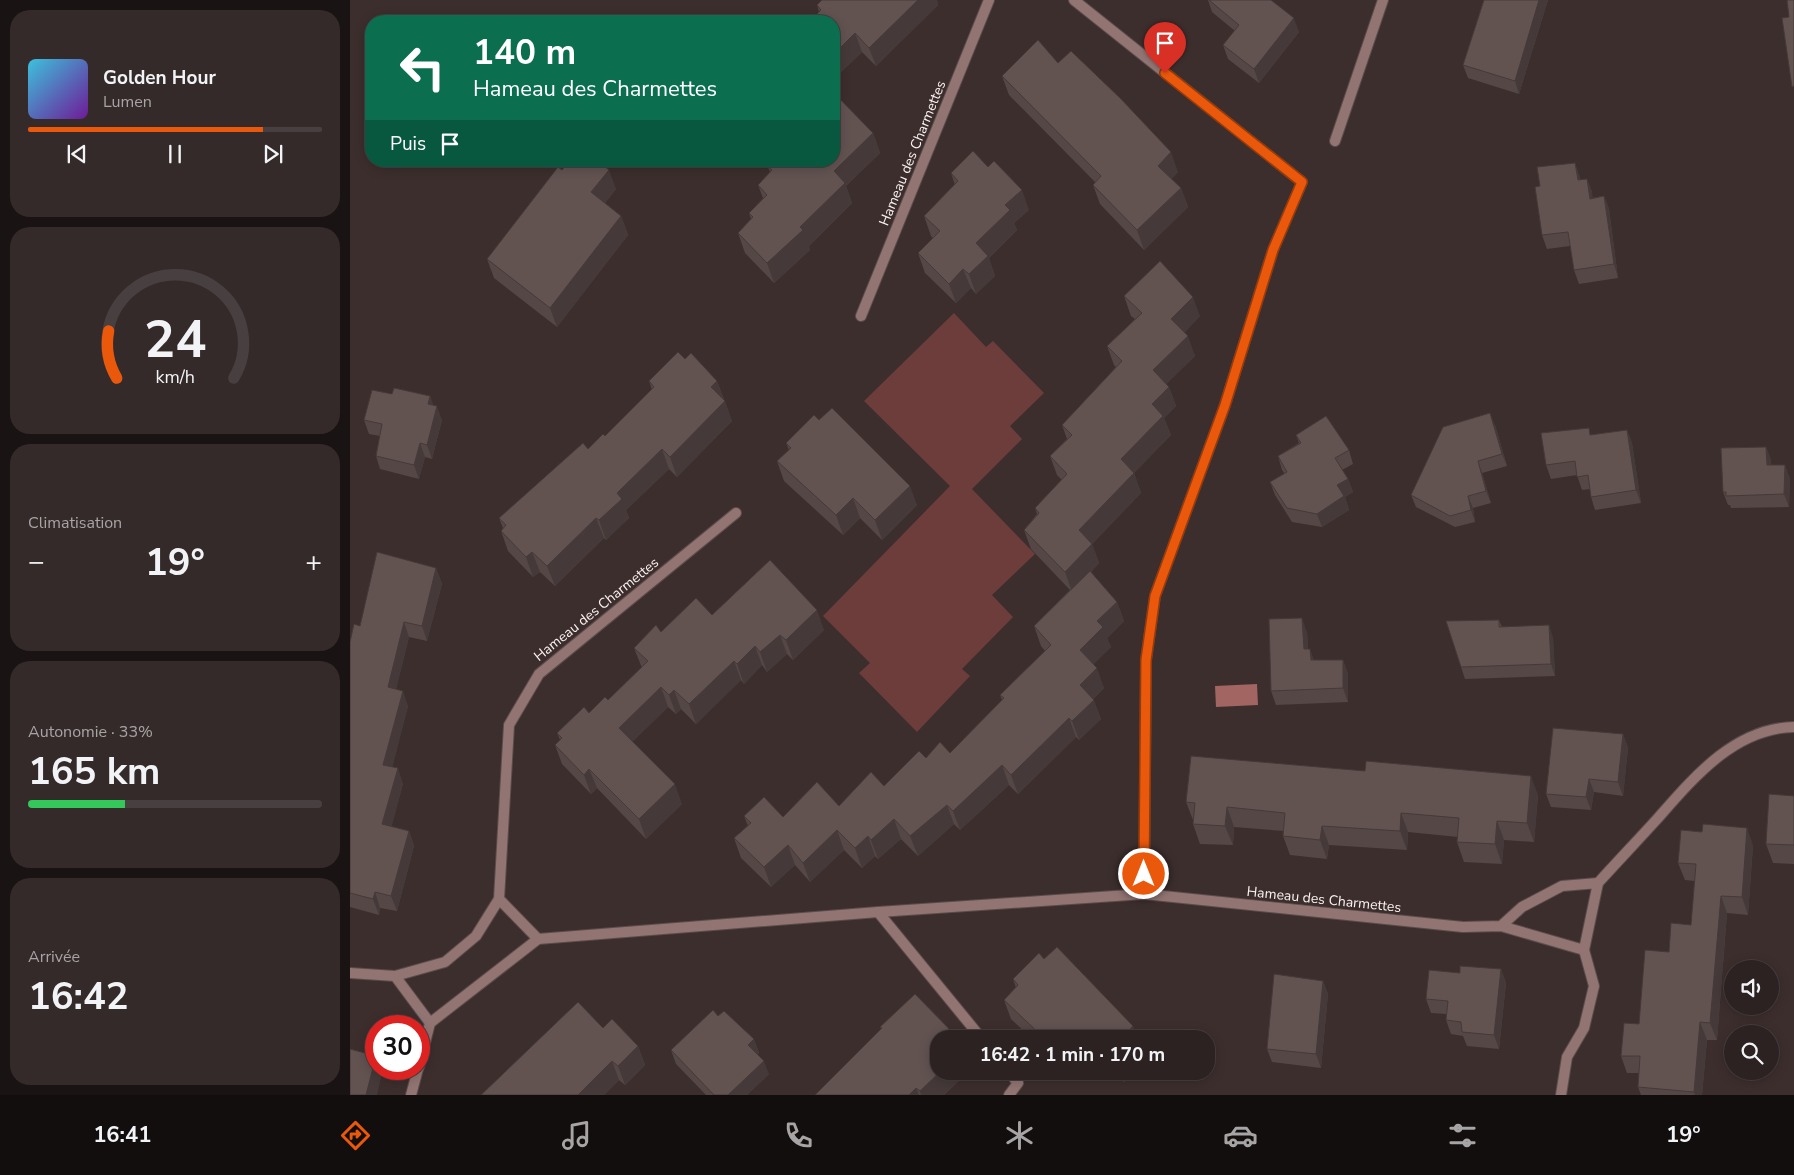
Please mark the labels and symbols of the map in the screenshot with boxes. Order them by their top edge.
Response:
pin [1144,22,1186,73]
street label: Hameau des Charmettes [875,77,950,229]
street label: Hameau des Charmettes [530,553,663,666]
position arrow [1117,847,1169,899]
street label: Hameau des Charmettes [1246,882,1402,917]
speed limit sign: 30 [365,1015,430,1080]

